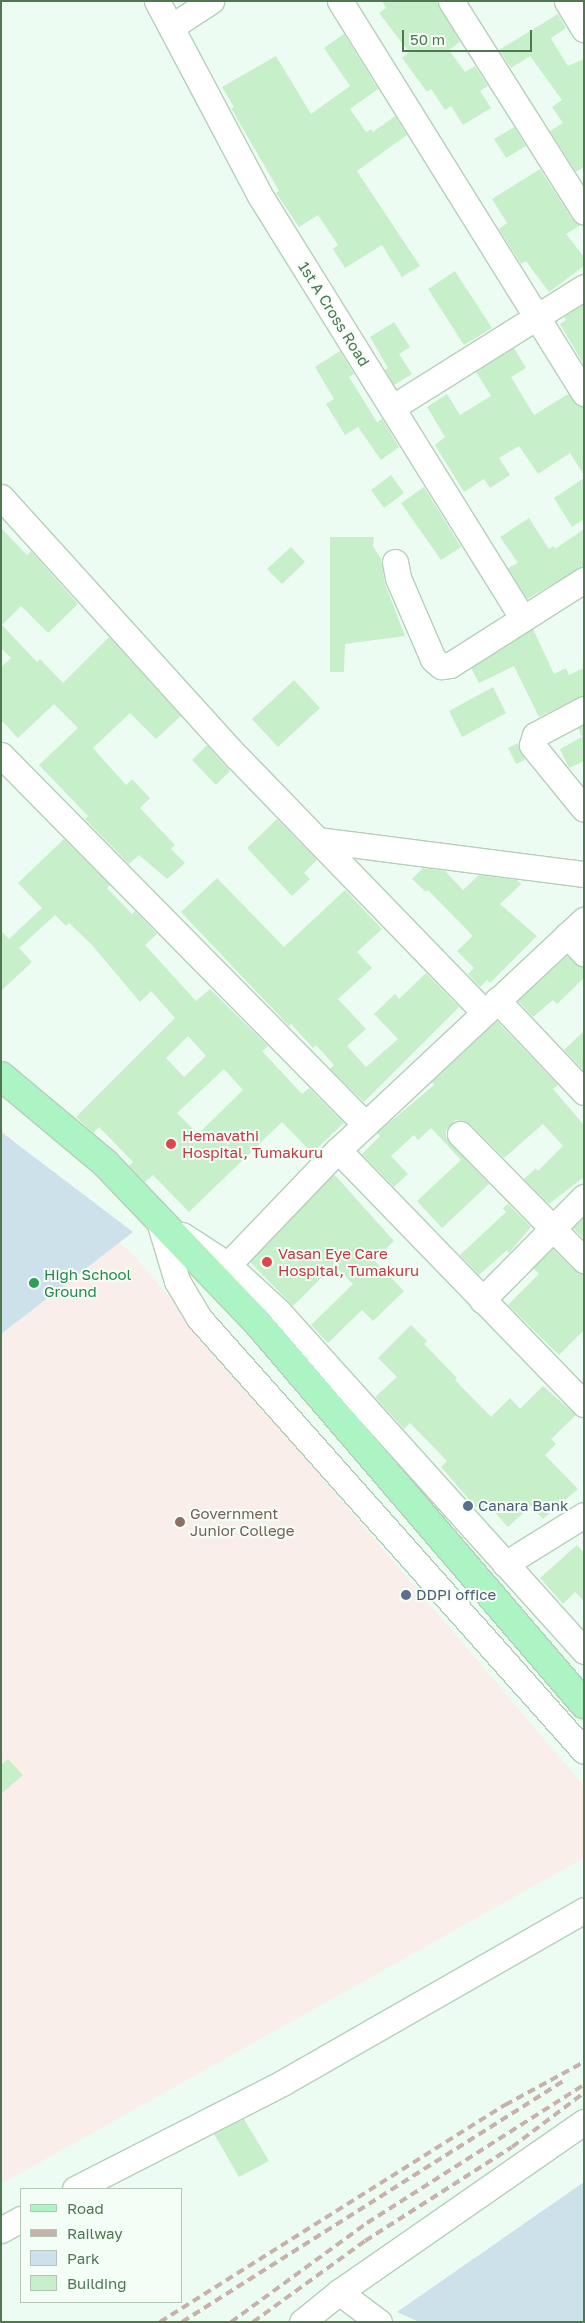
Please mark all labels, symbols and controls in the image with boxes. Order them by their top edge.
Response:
scale bar [405,20,535,52]
text: 50 m [410,30,445,48]
street label: 1st A Cross Road [295,258,373,370]
place label: Hemavathi Hospital, Tumakuru [182,1126,323,1161]
marker: Hemavathi Hospital, Tumakuru [164,1137,178,1151]
place label: Vasan Eye Care Hospital, Tumakuru [278,1244,419,1279]
marker: Vasan Eye Care Hospital, Tumakuru [260,1255,274,1269]
place label: High School Ground [44,1265,131,1300]
marker: High School Ground [28,1277,40,1289]
place label: Canara Bank [478,1497,569,1515]
marker: Canara Bank [462,1500,474,1512]
place label: Government Junior College [190,1504,295,1539]
marker: Government Junior College [174,1516,186,1528]
place label: DDPI office [416,1586,496,1604]
marker: DDPI office [400,1589,412,1601]
legend [20,2188,182,2303]
text: Road [67,2199,104,2217]
text: Railway [67,2224,123,2242]
text: Park [67,2249,99,2267]
text: Building [67,2274,127,2292]

